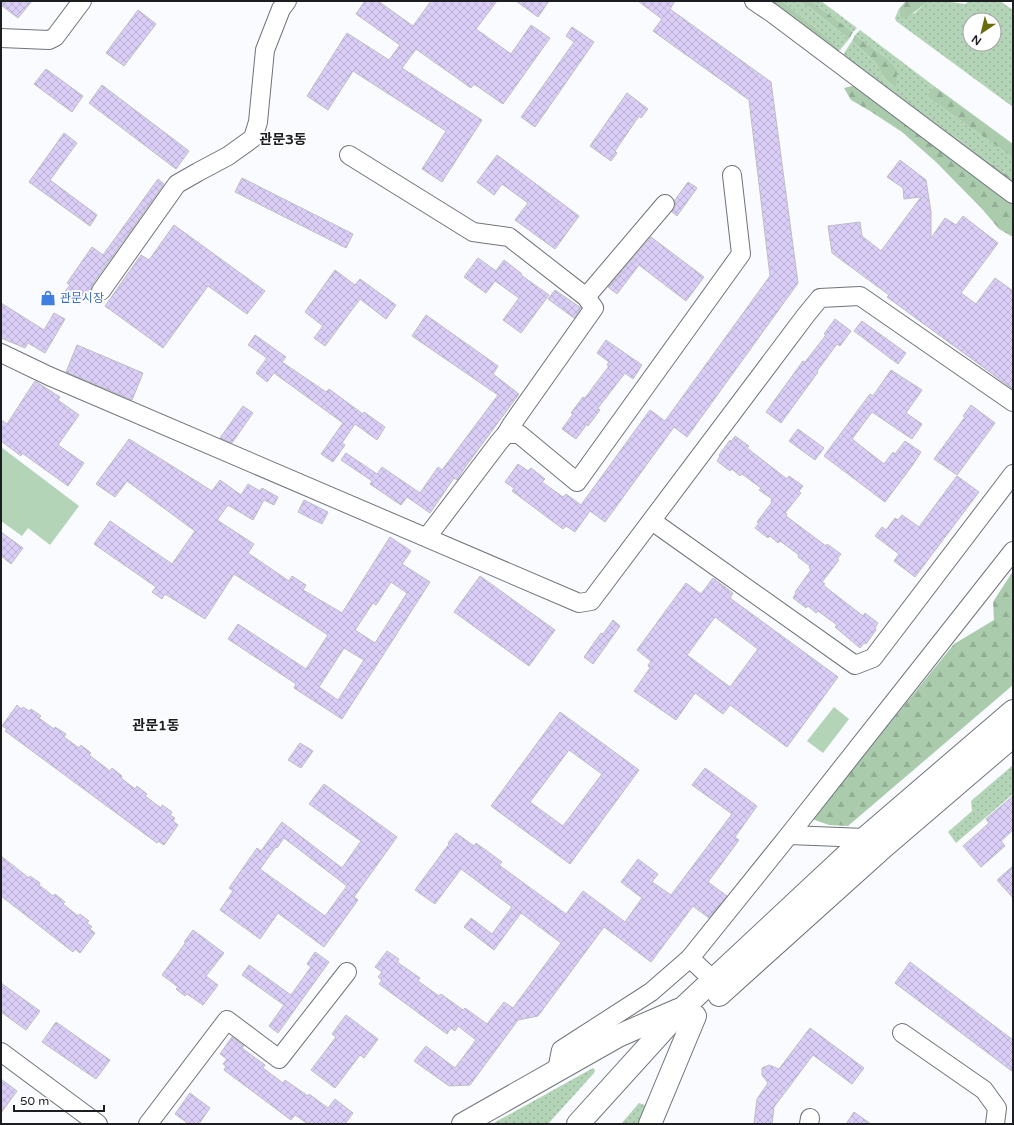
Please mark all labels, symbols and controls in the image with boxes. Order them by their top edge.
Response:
north arrow [962,12,1002,52]
text: N [969,32,984,48]
district label: 관문3동 [259,131,307,148]
shop icon: 관문시장 [39,289,57,307]
place label: 관문시장 [60,291,104,305]
district label: 관문1동 [132,717,180,734]
scale bar [14,1087,104,1113]
text: 50 m [20,1094,49,1108]

